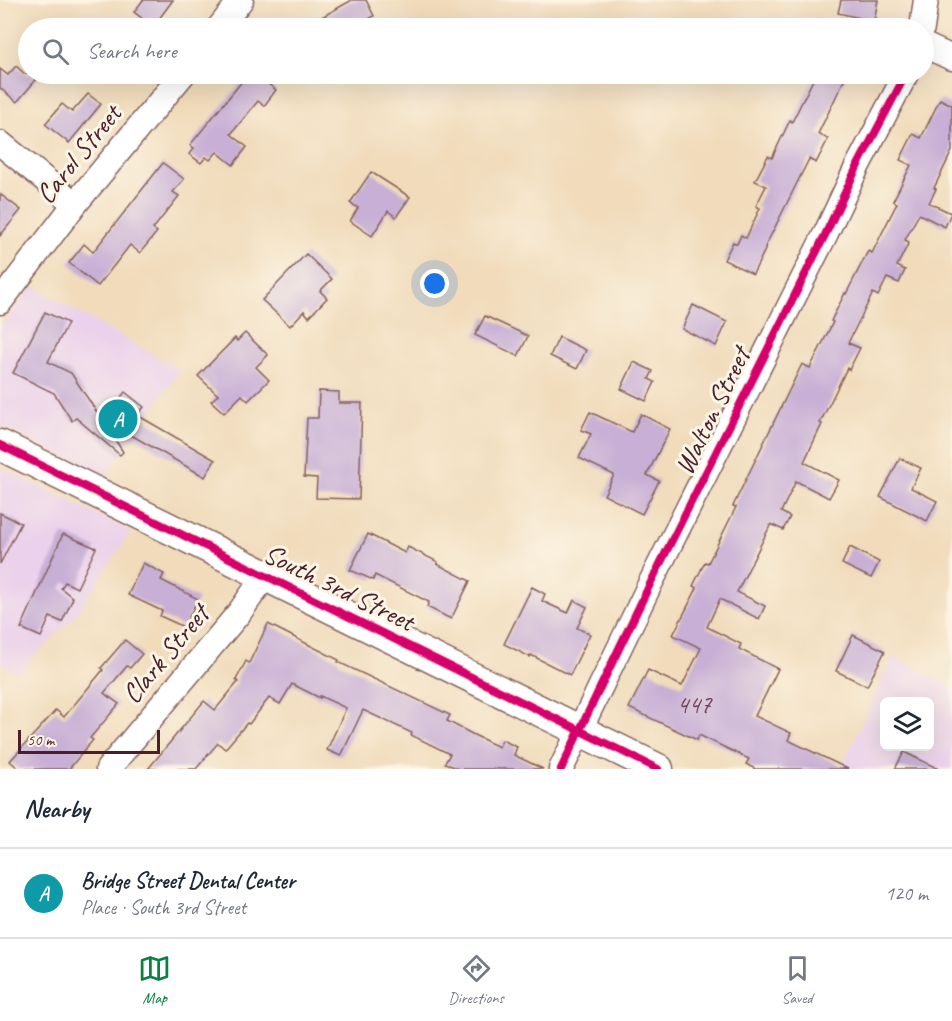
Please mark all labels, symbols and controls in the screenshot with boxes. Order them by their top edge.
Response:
search box [18,18,934,84]
icon: search [39,35,72,68]
text: Search here [87,37,177,65]
street label: Carol Street [27,95,130,211]
your location [420,269,449,298]
street label: Walton Street [666,339,759,480]
pin: A [98,396,138,442]
street label: South 3rd Street [258,535,422,640]
street label: Clark Street [114,595,219,710]
house number: 447 [676,688,713,721]
map controls [880,697,934,751]
button: layers [880,697,934,751]
scale bar [18,727,160,754]
text: 50 m [27,730,54,750]
text: Nearby [24,792,89,825]
text: Bridge Street Dental Center [81,867,295,895]
text: A [38,881,49,906]
text: 120 m [885,881,928,906]
text: Place · South 3rd Street [81,895,246,920]
tab: Map [138,952,171,1008]
tab: Directions [448,952,504,1008]
tab: Saved [781,952,814,1008]

